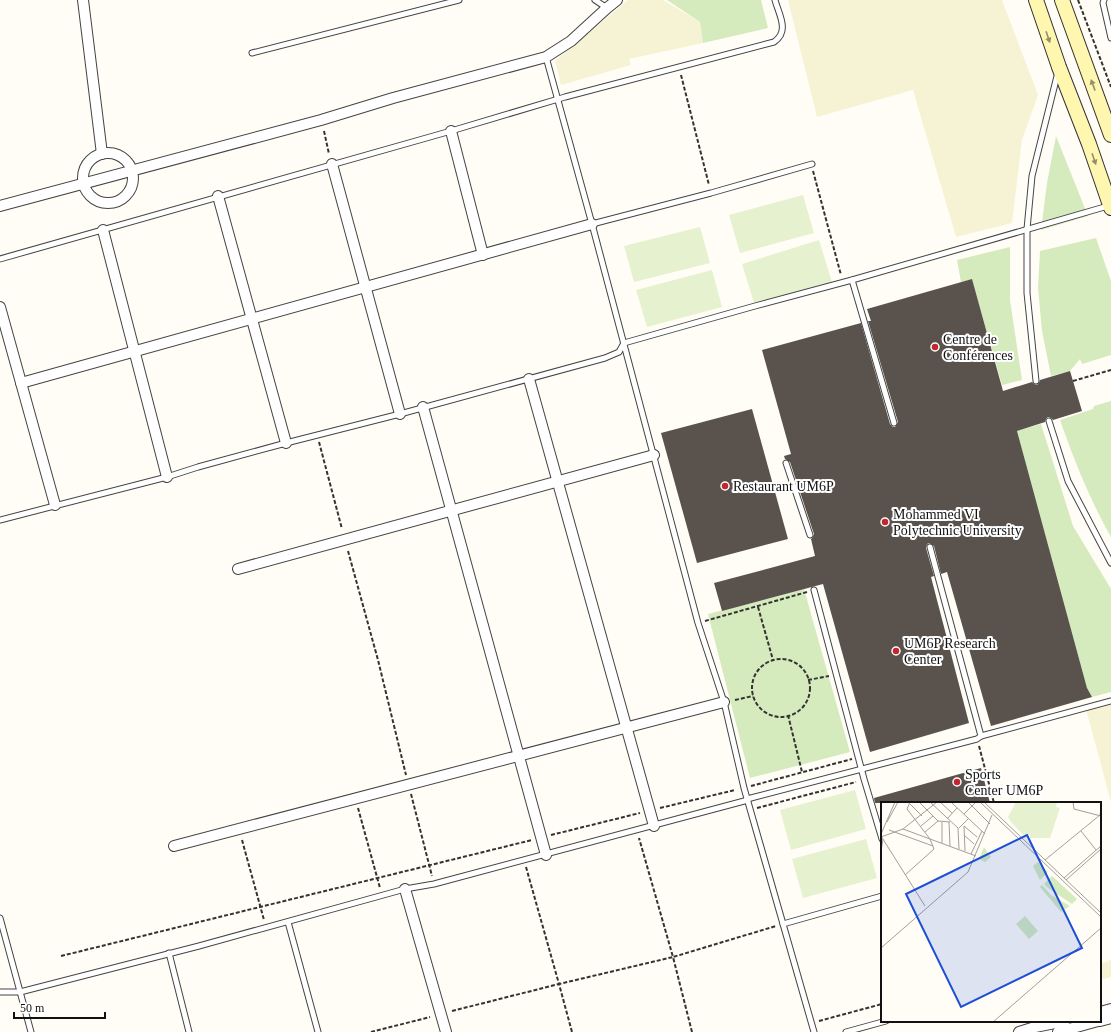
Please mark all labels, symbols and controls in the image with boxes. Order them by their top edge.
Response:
one-way arrow [1045,31,1051,43]
one-way arrow [1089,78,1095,90]
one-way arrow [1091,153,1097,165]
place label: Centre de Conférences [943,332,1013,363]
marker: Centre de Conférences [930,342,940,352]
place label: Restaurant UM6P [733,479,834,494]
marker: Restaurant UM6P [720,481,730,491]
place label: Mohammed VI Polytechnic University [893,507,1022,538]
marker: Mohammed VI Polytechnic University [880,517,890,527]
place label: UM6P Research Center [904,636,996,667]
marker: UM6P Research Center [891,646,901,656]
place label: Sports Center UM6P [965,767,1043,798]
marker: Sports Center UM6P [952,777,962,787]
inset map [881,802,1101,1022]
scale bar [14,994,105,1020]
text: 50 m [20,1001,45,1015]

